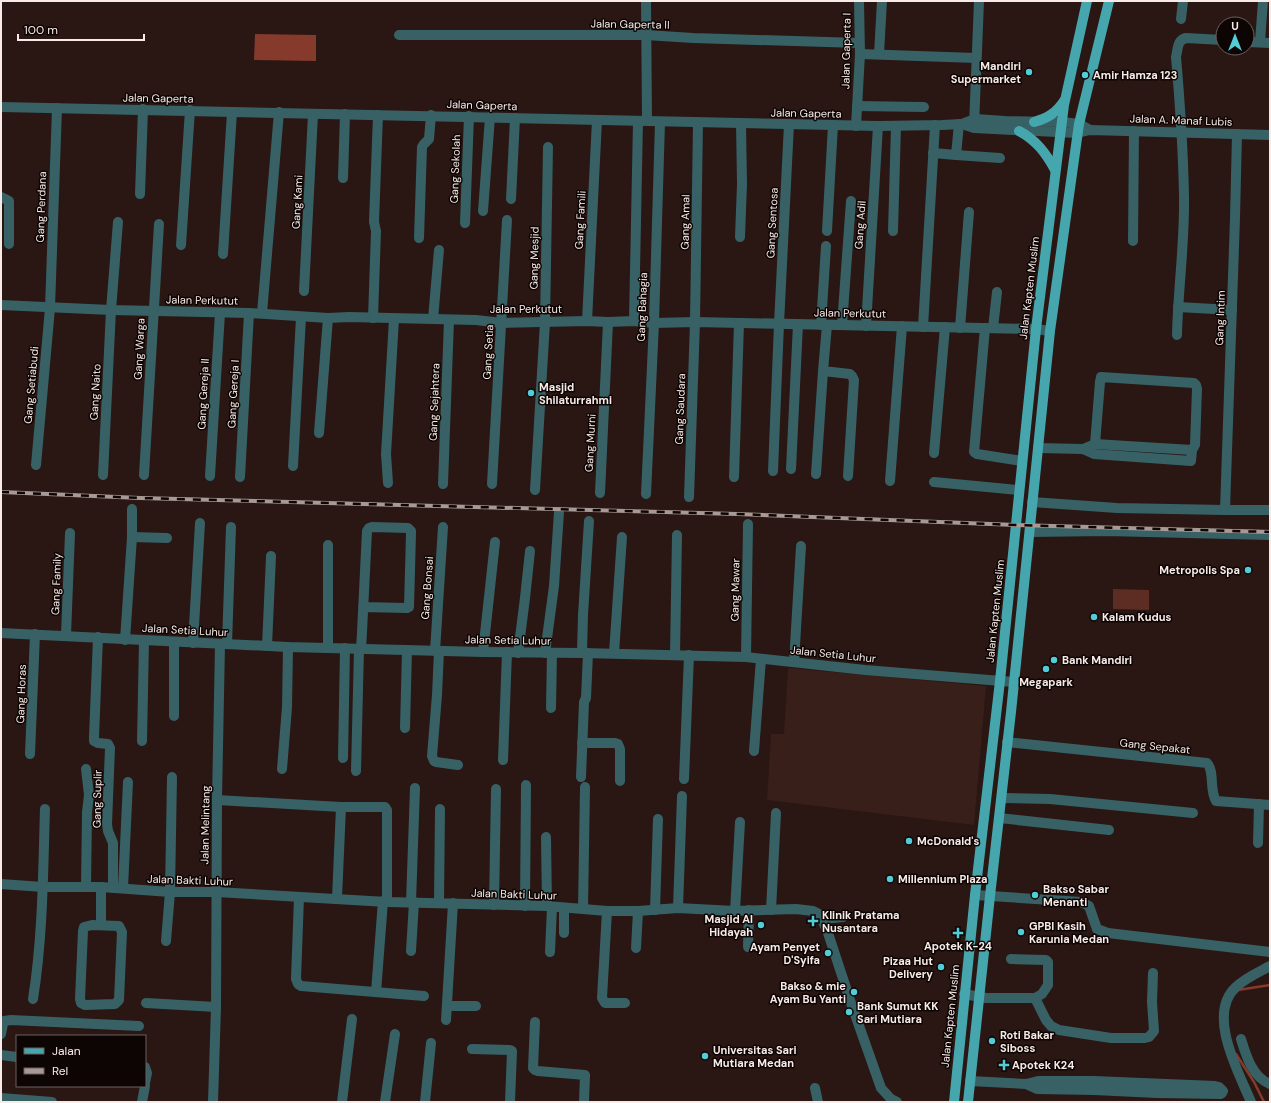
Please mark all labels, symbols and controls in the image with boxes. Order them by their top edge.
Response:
street label: Jalan Gaperta I [838,13,854,89]
scale bar [18,16,144,42]
street label: Jalan Gaperta II [590,16,670,32]
north arrow [1215,16,1255,56]
text: U [1231,19,1239,33]
text: 100 m [24,22,58,38]
place label: Mandiri Supermarket [951,59,1021,86]
marker: Mandiri Supermarket [1024,67,1034,77]
place label: Amir Hamza 123 [1093,68,1177,82]
marker: Amir Hamza 123 [1080,70,1090,80]
street label: Jalan Gaperta [122,90,194,106]
street label: Jalan Gaperta [446,97,518,113]
street label: Jalan Gaperta [770,105,842,121]
street label: Jalan A. Manaf Lubis [1129,111,1233,129]
street label: Gang Sekolah [447,134,463,204]
street label: Gang Perdana [33,171,49,243]
street label: Gang Kami [289,175,305,229]
street label: Gang Sentosa [763,187,781,259]
street label: Gang Famili [571,190,589,250]
street label: Gang Amal [678,194,692,250]
street label: Gang Adil [851,200,869,250]
street label: Gang Mesjid [526,226,542,290]
street label: Jalan Kapten Muslim [1016,236,1042,340]
street label: Gang Bahagia [634,272,650,342]
street label: Gang Intim [1212,290,1228,346]
street label: Jalan Perkutut [166,292,238,308]
street label: Jalan Perkutut [490,302,562,316]
street label: Jalan Perkutut [814,305,886,321]
street label: Gang Warga [130,318,148,380]
street label: Gang Setia [480,324,496,380]
street label: Gang Setiabudi [21,346,41,424]
street label: Gang Gereja II [194,358,212,430]
street label: Gang Gereja I [224,359,242,429]
street label: Gang Naito [87,363,103,421]
street label: Gang Sejahtera [426,363,442,441]
street label: Gang Saudara [672,373,688,445]
place label: Masjid Shilaturrahmi [539,380,612,407]
marker: Masjid Shilaturrahmi [526,388,536,398]
street label: Gang Murni [581,414,599,472]
street label: Gang Family [48,553,64,615]
street label: Gang Bonsai [418,556,436,620]
street label: Gang Mawar [727,558,743,622]
street label: Jalan Kapten Muslim [983,559,1007,663]
place label: Metropolis Spa [1159,563,1240,577]
marker: Metropolis Spa [1243,565,1253,575]
place label: Kalam Kudus [1102,610,1171,624]
marker: Kalam Kudus [1089,612,1099,622]
street label: Jalan Setia Luhur [142,621,228,639]
street label: Jalan Setia Luhur [465,632,551,648]
street label: Jalan Setia Luhur [789,643,877,665]
place label: Bank Mandiri [1062,653,1132,667]
marker: Bank Mandiri [1049,655,1059,665]
street label: Gang Horas [13,664,29,724]
marker: Megapark [1041,664,1051,674]
place label: Megapark [1019,675,1074,689]
street label: Gang Sepakat [1119,735,1191,757]
street label: Gang Suplir [89,770,105,828]
street label: Jalan Melintang [197,785,213,865]
place label: McDonald's [917,834,979,848]
marker: McDonald's [904,836,914,846]
street label: Jalan Bakti Luhur [147,872,233,888]
place label: Millennium Plaza [898,872,988,886]
marker: Millennium Plaza [885,874,895,884]
place label: Bakso Sabar Menanti [1043,882,1109,909]
street label: Jalan Bakti Luhur [471,886,557,902]
marker: Bakso Sabar Menanti [1030,890,1040,900]
place label: Klinik Pratama Nusantara [822,908,900,935]
place label: Masjid Al Hidayah [704,912,753,939]
marker: Klinik Pratama Nusantara [807,915,819,927]
place label: GPBI Kasih Karunia Medan [1029,919,1109,946]
marker: Masjid Al Hidayah [756,920,766,930]
marker: GPBI Kasih Karunia Medan [1016,927,1026,937]
marker: Apotek K-24 [953,928,963,938]
place label: Apotek K-24 [924,939,992,953]
place label: Ayam Penyet D'Syifa [750,940,820,967]
marker: Ayam Penyet D'Syifa [823,948,833,958]
place label: Pizaa Hut Delivery [883,954,933,981]
marker: Pizaa Hut Delivery [936,962,946,972]
street label: Jalan Kapten Muslim [938,964,962,1068]
place label: Bakso & mie Ayam Bu Yanti [770,979,846,1006]
marker: Bakso & mie Ayam Bu Yanti [849,987,859,997]
place label: Bank Sumut KK Sari Mutiara [857,999,938,1026]
marker: Bank Sumut KK Sari Mutiara [844,1007,854,1017]
place label: Roti Bakar Siboss [1000,1028,1055,1055]
legend [16,1035,146,1087]
marker: Roti Bakar Siboss [987,1036,997,1046]
text: Jalan [52,1043,81,1059]
place label: Universitas Sari Mutiara Medan [713,1043,797,1070]
marker: Universitas Sari Mutiara Medan [700,1051,710,1061]
place label: Apotek K24 [1012,1058,1074,1072]
marker: Apotek K24 [999,1060,1009,1070]
text: Rel [52,1063,68,1079]

